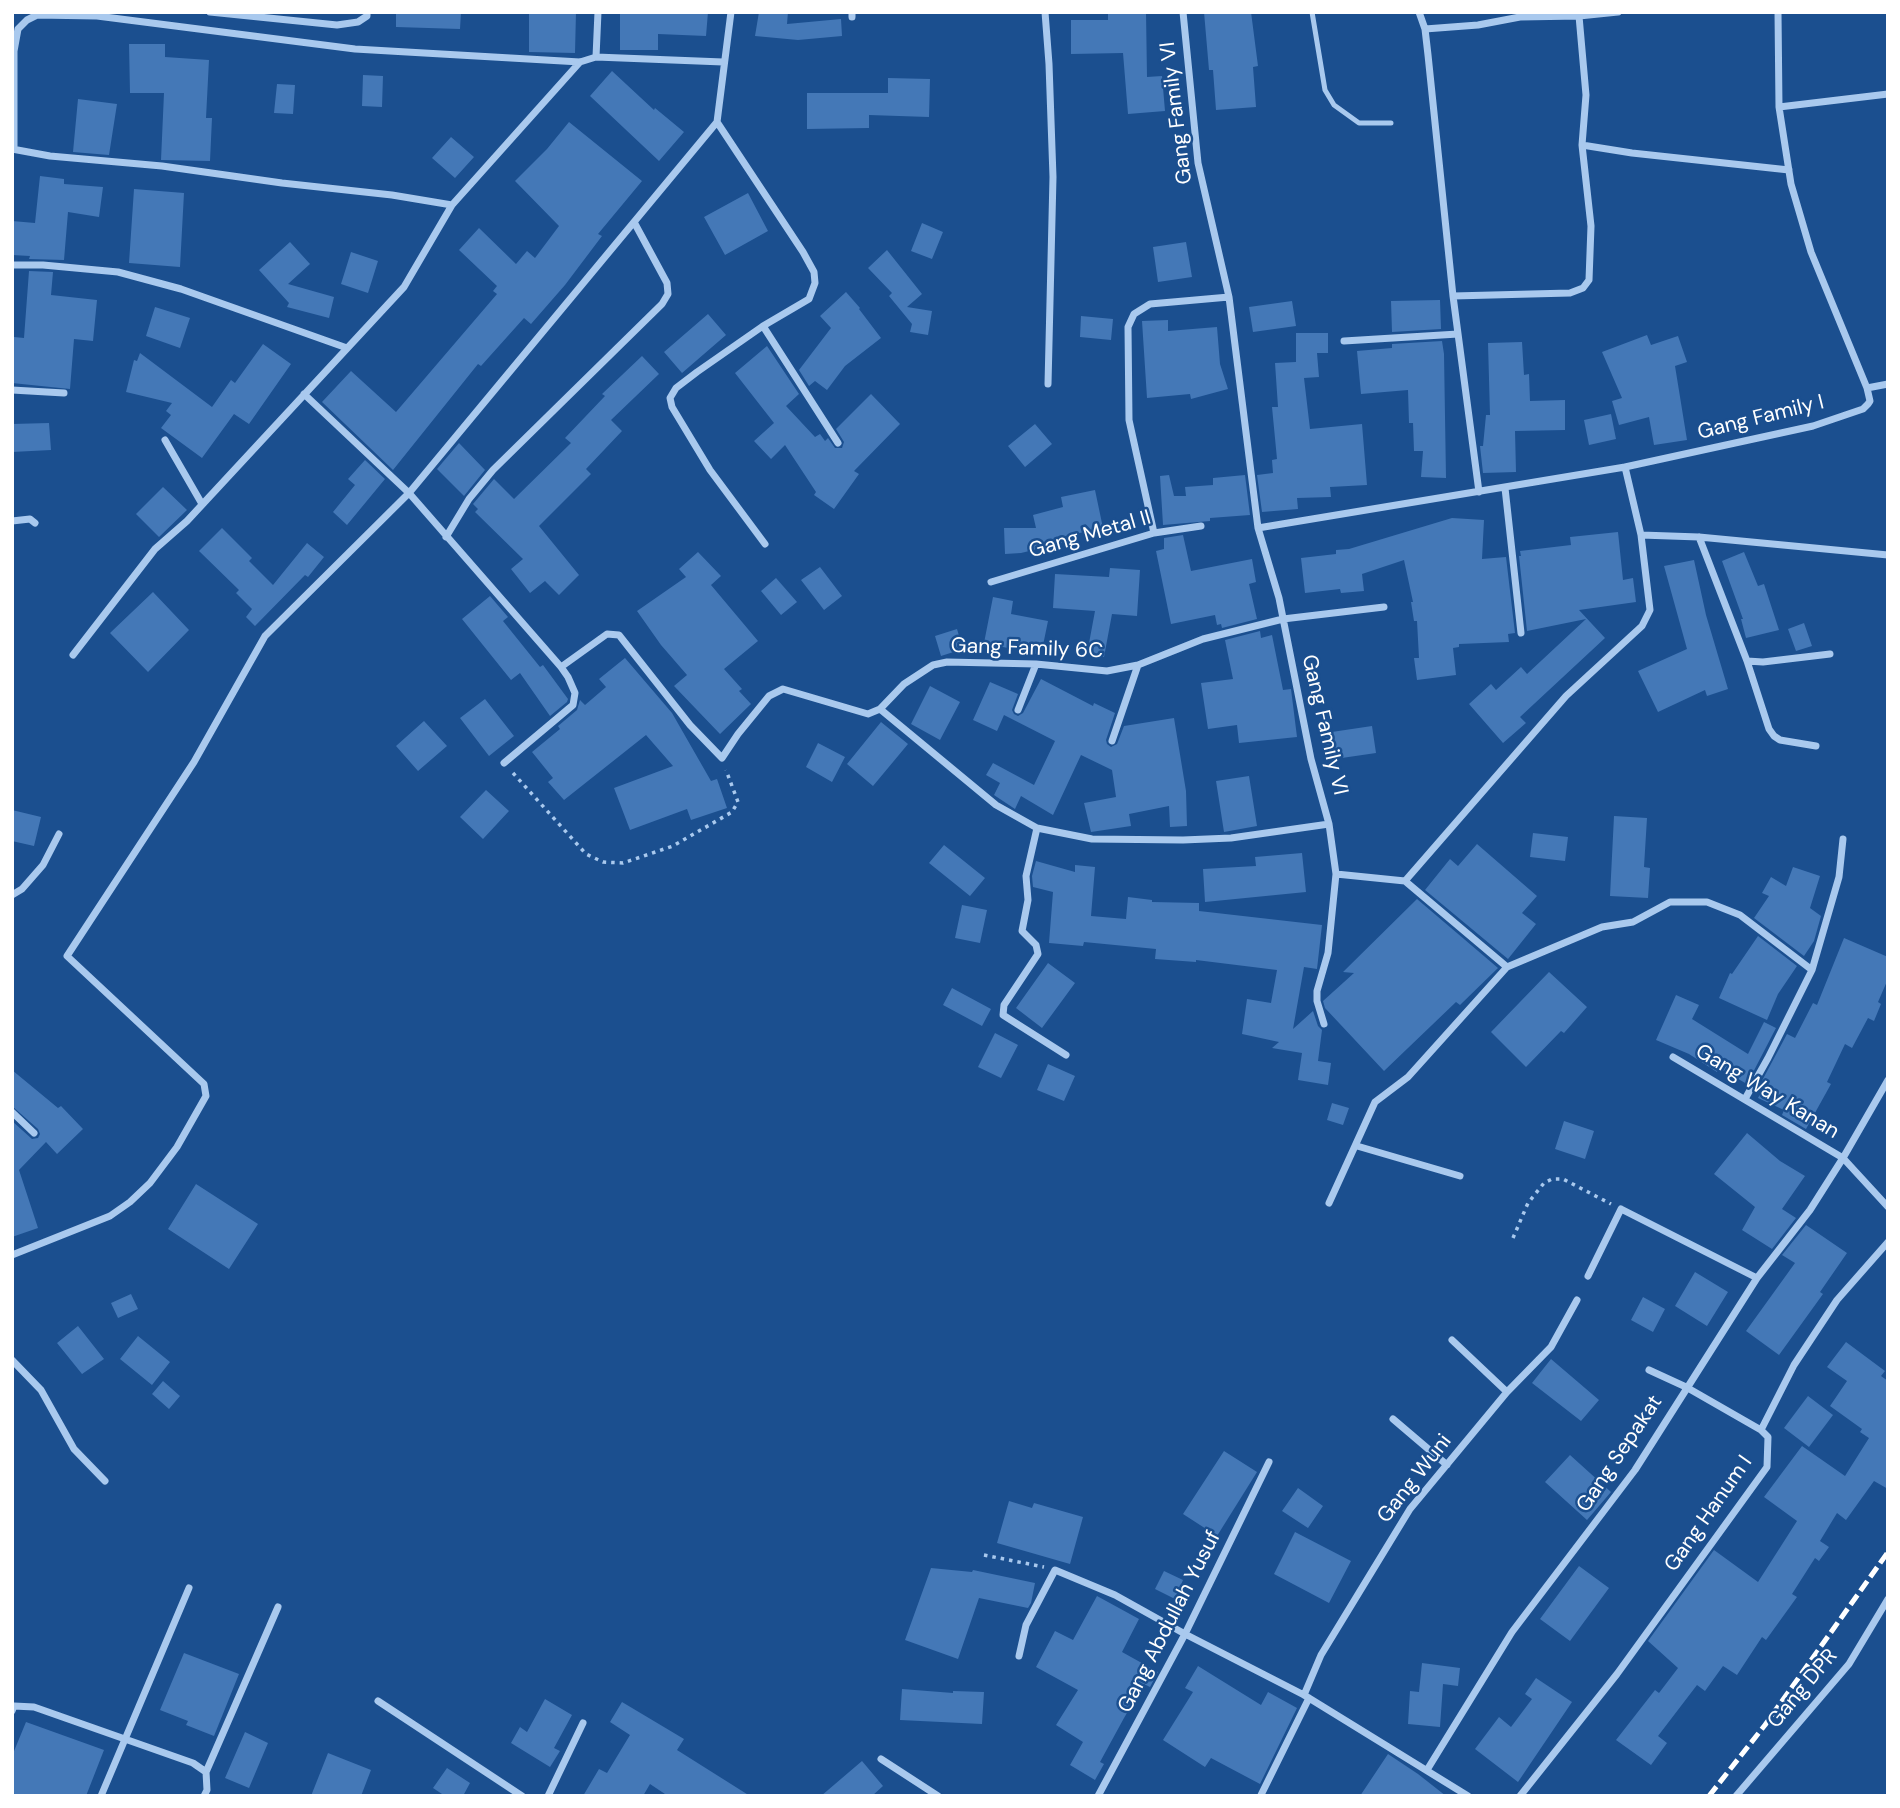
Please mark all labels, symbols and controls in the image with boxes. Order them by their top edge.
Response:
street label: Gang Family VI [1156,40,1198,186]
street label: Gang Family I [1695,390,1827,446]
street label: Gang Metal II [1026,506,1154,564]
street label: Gang Family 6C [950,634,1104,664]
street label: Gang Family VI [1296,652,1352,798]
street label: Gang Way Kanan [1691,1039,1843,1145]
street label: Gang Sepakat [1572,1391,1668,1517]
street label: Gang Wuni [1372,1430,1458,1528]
street label: Gang Hanum I [1660,1451,1758,1577]
street label: Gang Abdullah Yusuf [1113,1527,1227,1717]
street label: Gang DPR [1763,1644,1843,1734]

